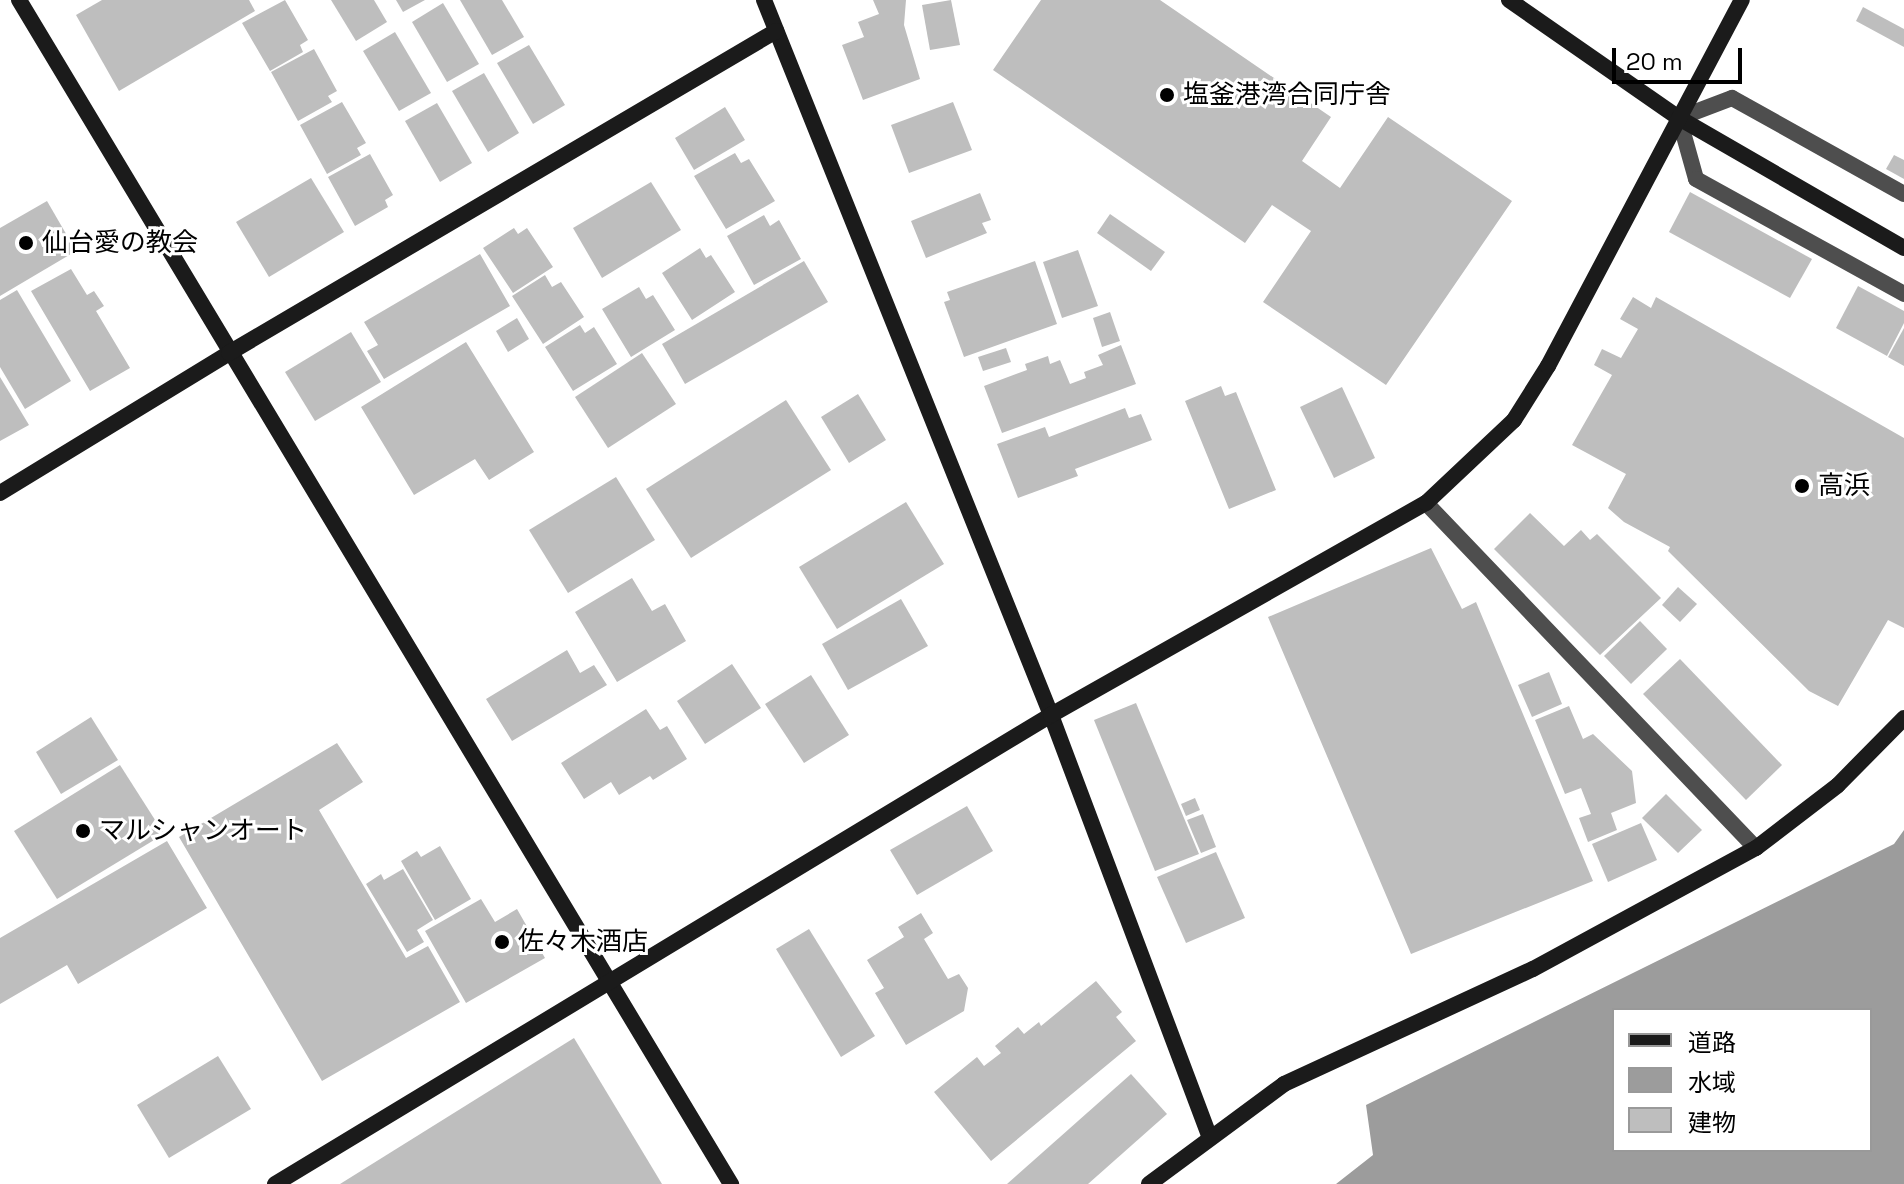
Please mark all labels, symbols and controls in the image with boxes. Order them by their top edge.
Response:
scale bar [1616,32,1746,82]
text: 20 m [1626,46,1683,77]
place label: 塩釜港湾合同庁舎 [1183,79,1391,111]
marker: 塩釜港湾合同庁舎 [1158,86,1176,104]
place label: 仙台愛の教会 [42,227,198,259]
marker: 仙台愛の教会 [17,234,35,252]
place label: 高浜 [1818,470,1870,502]
marker: 高浜 [1793,477,1811,495]
place label: マルシャンオート [99,815,307,847]
marker: マルシャンオート [74,822,92,840]
place label: 佐々木酒店 [518,926,648,958]
marker: 佐々木酒店 [493,933,511,951]
legend [1612,1008,1872,1152]
text: 道路 [1688,1027,1736,1058]
text: 水域 [1688,1067,1736,1098]
text: 建物 [1688,1107,1736,1138]

